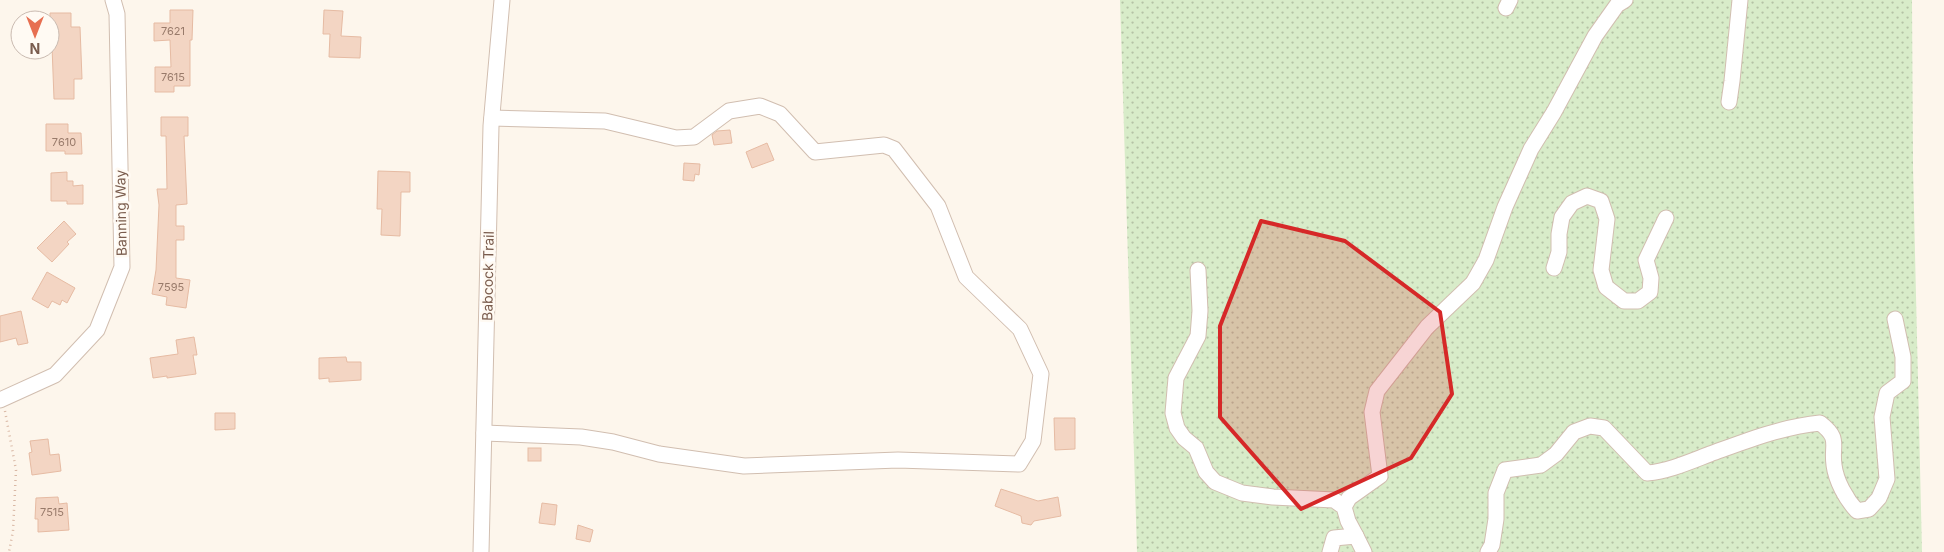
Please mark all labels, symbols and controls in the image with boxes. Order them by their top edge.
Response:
north arrow [10,10,60,60]
house number: 7621 [161,24,185,38]
text: N [30,40,40,57]
house number: 7615 [161,70,185,84]
house number: 7610 [52,135,76,149]
street label: Banning Way [111,170,130,256]
street label: Babcock Trail [478,231,497,321]
house number: 7595 [158,280,184,294]
house number: 7515 [40,505,64,519]

